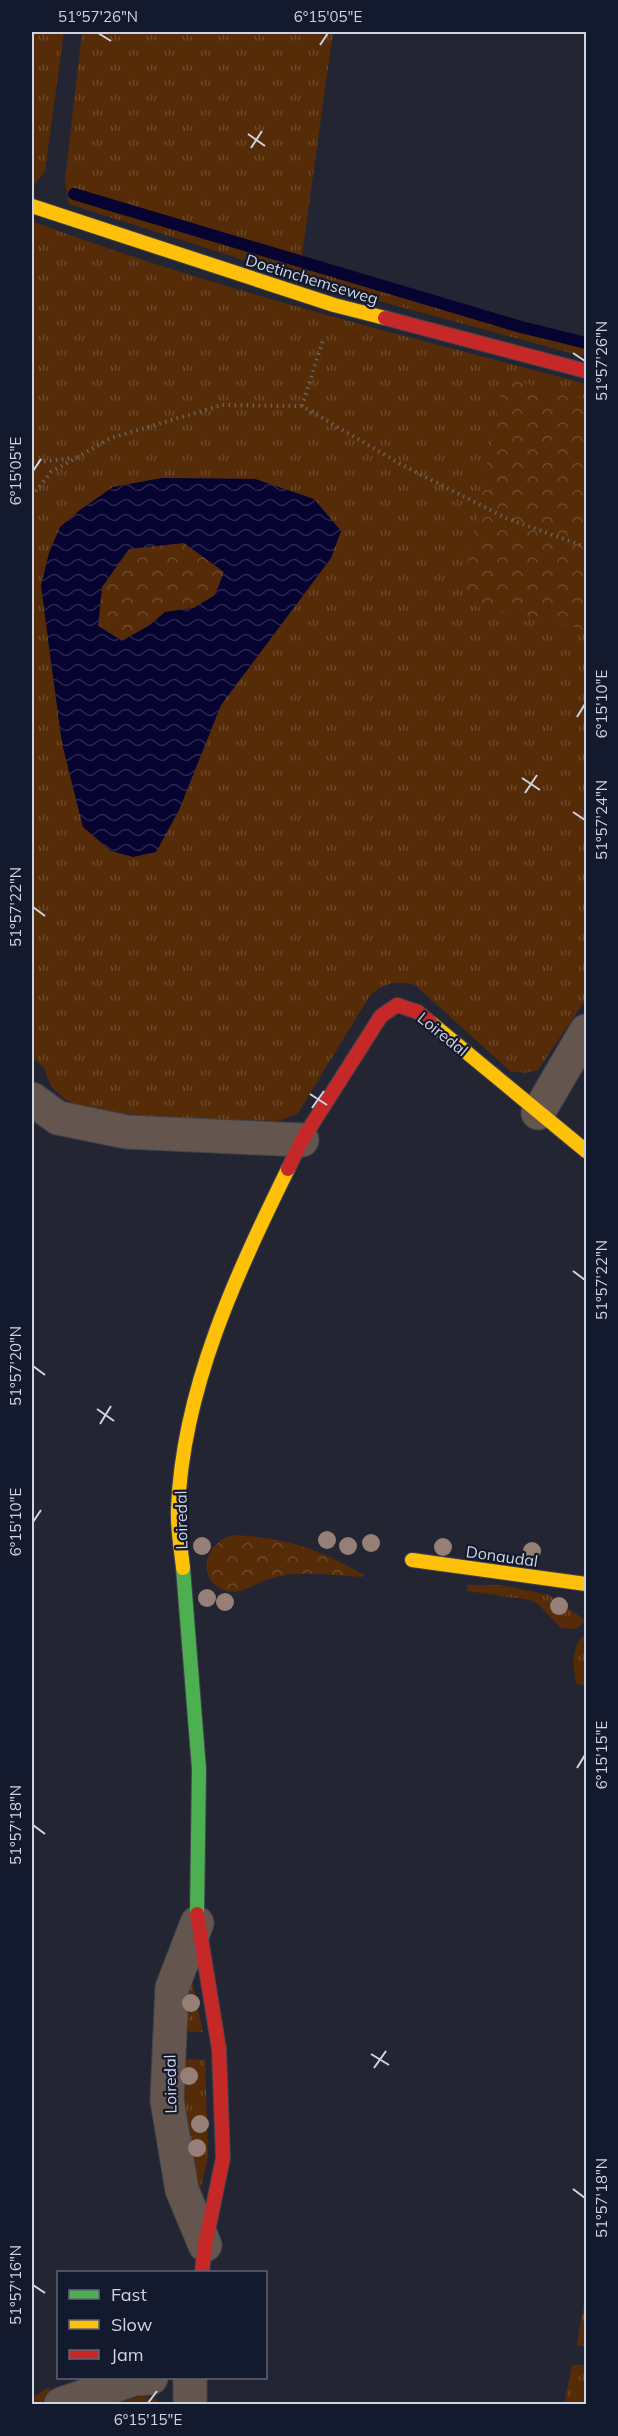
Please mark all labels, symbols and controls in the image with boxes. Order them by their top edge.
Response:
text: 51°57'26"N [58,7,138,26]
text: 6°15'05"E [294,7,362,26]
street label: Doetinchemseweg [243,249,381,309]
text: 51°57'26"N [592,321,611,401]
text: 6°15'05"E [6,437,25,505]
text: 6°15'10"E [592,670,611,738]
text: 51°57'24"N [592,780,611,860]
text: 51°57'22"N [6,867,25,947]
street label: Loiredal [414,1008,472,1060]
text: 51°57'22"N [592,1240,611,1320]
text: 51°57'20"N [6,1326,25,1406]
text: 6°15'10"E [6,1488,25,1556]
street label: Loiredal [170,1490,192,1550]
street label: Donaudal [465,1541,539,1571]
text: 6°15'15"E [592,1721,611,1789]
text: 51°57'18"N [6,1785,25,1865]
street label: Loiredal [159,2054,181,2114]
text: 51°57'18"N [592,2158,611,2238]
text: 51°57'16"N [6,2245,25,2325]
legend [57,2271,267,2379]
text: Fast [111,2283,147,2306]
text: Slow [111,2313,153,2336]
text: Jam [111,2343,144,2366]
text: 6°15'15"E [114,2410,182,2429]

